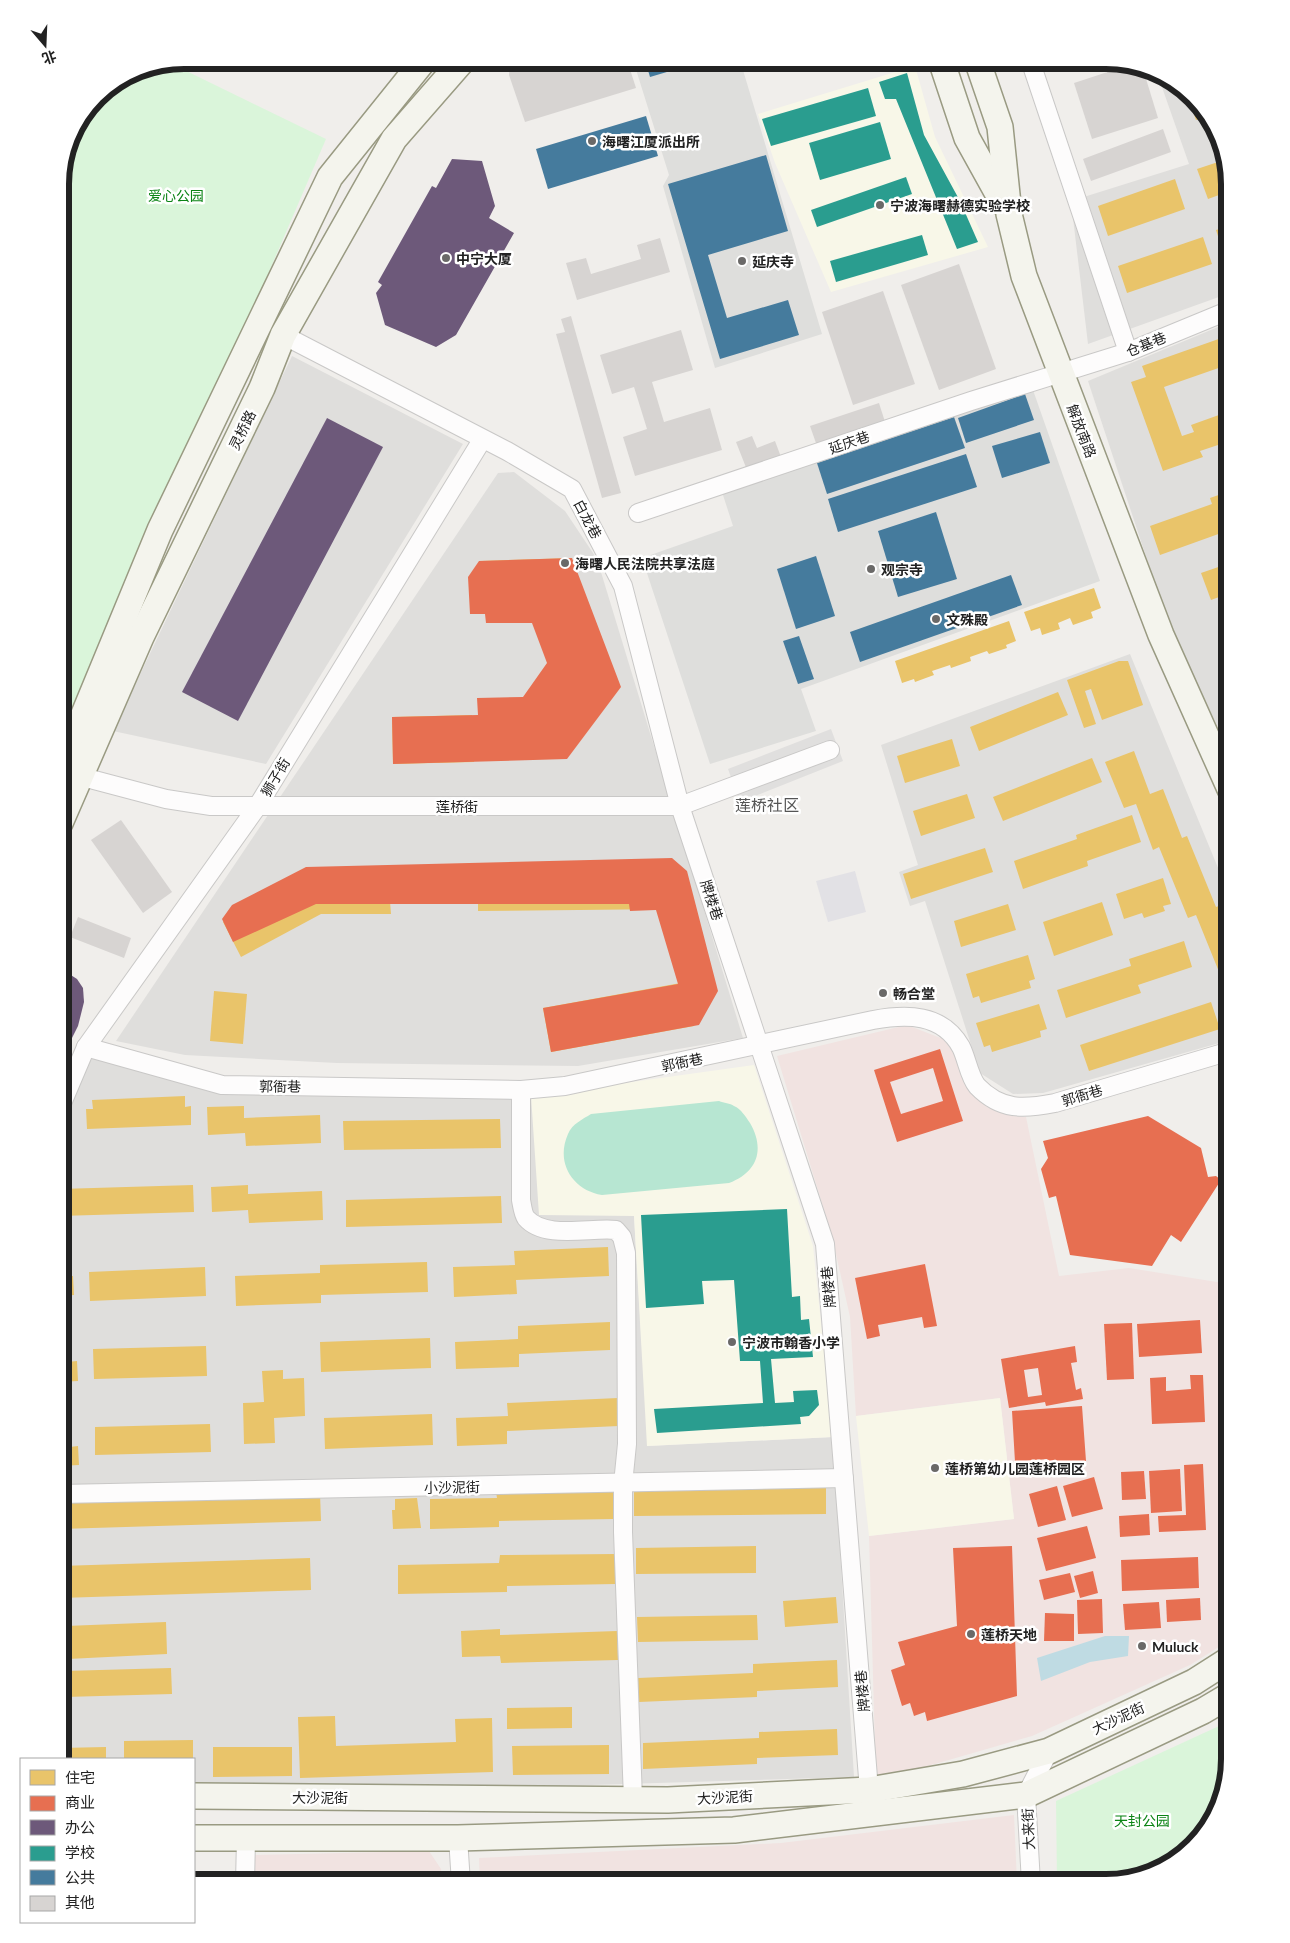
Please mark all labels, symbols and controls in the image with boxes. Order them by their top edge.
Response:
north arrow [20,20,70,70]
text: 北 [40,47,59,68]
place label: 海曙江厦派出所 [602,133,700,150]
marker: 海曙江厦派出所 [586,135,598,147]
park label: 爱心公园 [148,187,204,204]
place label: 宁波海曙赫德实验学校 [890,197,1030,214]
marker: 宁波海曙赫德实验学校 [874,199,886,211]
place label: 中宁大厦 [456,250,512,267]
marker: 中宁大厦 [440,252,452,264]
place label: 延庆寺 [752,253,794,270]
marker: 延庆寺 [736,255,748,267]
street label: 仓基巷 [1123,328,1169,360]
street label: 解放南路 [1064,402,1100,460]
street label: 灵桥路 [225,407,259,453]
street label: 延庆巷 [826,427,872,457]
street label: 白龙巷 [571,496,605,542]
place label: 海曙人民法院共享法庭 [575,555,715,572]
marker: 海曙人民法院共享法庭 [559,557,571,569]
place label: 观宗寺 [881,561,923,578]
marker: 观宗寺 [865,563,877,575]
place label: 文殊殿 [946,611,988,628]
marker: 文殊殿 [930,613,942,625]
street label: 狮子街 [257,755,293,799]
district label: 莲桥社区 [735,795,799,814]
street label: 莲桥街 [436,798,478,815]
street label: 牌楼巷 [697,877,727,923]
place label: 畅合堂 [893,985,935,1002]
marker: 畅合堂 [877,987,889,999]
street label: 郭衙巷 [660,1049,704,1075]
street label: 郭衙巷 [259,1077,301,1095]
street label: 郭衙巷 [1059,1081,1105,1109]
street label: 牌楼巷 [818,1265,838,1309]
place label: 宁波市翰香小学 [742,1334,840,1351]
marker: 宁波市翰香小学 [726,1336,738,1348]
place label: 莲桥第幼儿园莲桥园区 [945,1460,1085,1477]
marker: 莲桥第幼儿园莲桥园区 [929,1462,941,1474]
street label: 小沙泥街 [424,1478,480,1496]
place label: 莲桥天地 [981,1626,1037,1643]
marker: 莲桥天地 [965,1628,977,1640]
place label: Muluck [1152,1638,1199,1655]
marker: Muluck [1136,1640,1148,1652]
street label: 牌楼巷 [852,1669,872,1713]
street label: 大沙泥街 [1089,1698,1147,1738]
legend [20,1758,195,1923]
text: 住宅 [65,1768,95,1786]
street label: 大沙泥街 [697,1787,753,1807]
street label: 大沙泥街 [292,1789,348,1806]
text: 商业 [65,1793,95,1811]
street label: 大来街 [1018,1808,1038,1850]
park label: 天封公园 [1114,1812,1170,1829]
text: 办公 [65,1818,95,1836]
text: 学校 [65,1843,95,1861]
text: 公共 [65,1868,95,1886]
text: 其他 [65,1893,95,1911]

